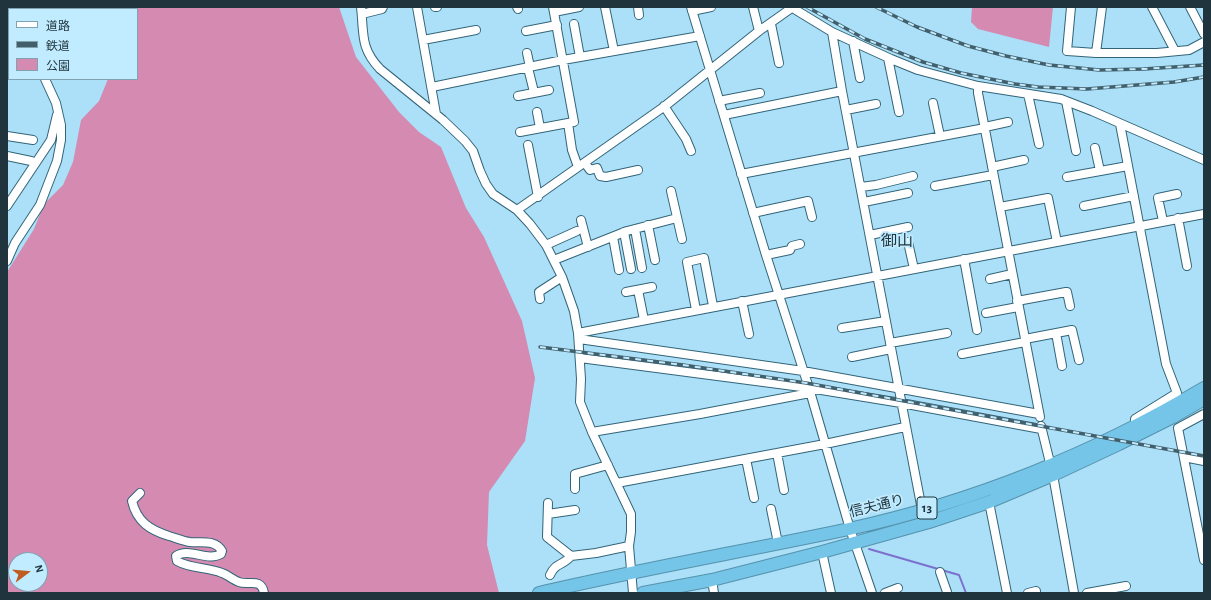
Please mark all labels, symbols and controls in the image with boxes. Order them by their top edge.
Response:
legend [8,8,138,80]
text: 道路 [46,20,70,32]
text: 鉄道 [46,40,70,52]
text: 公園 [46,60,70,72]
district label: 御山 [881,231,913,251]
street label: 信夫通り [848,491,906,521]
road number: 13 [917,497,937,519]
north arrow [8,552,48,592]
text: N [33,564,45,574]

